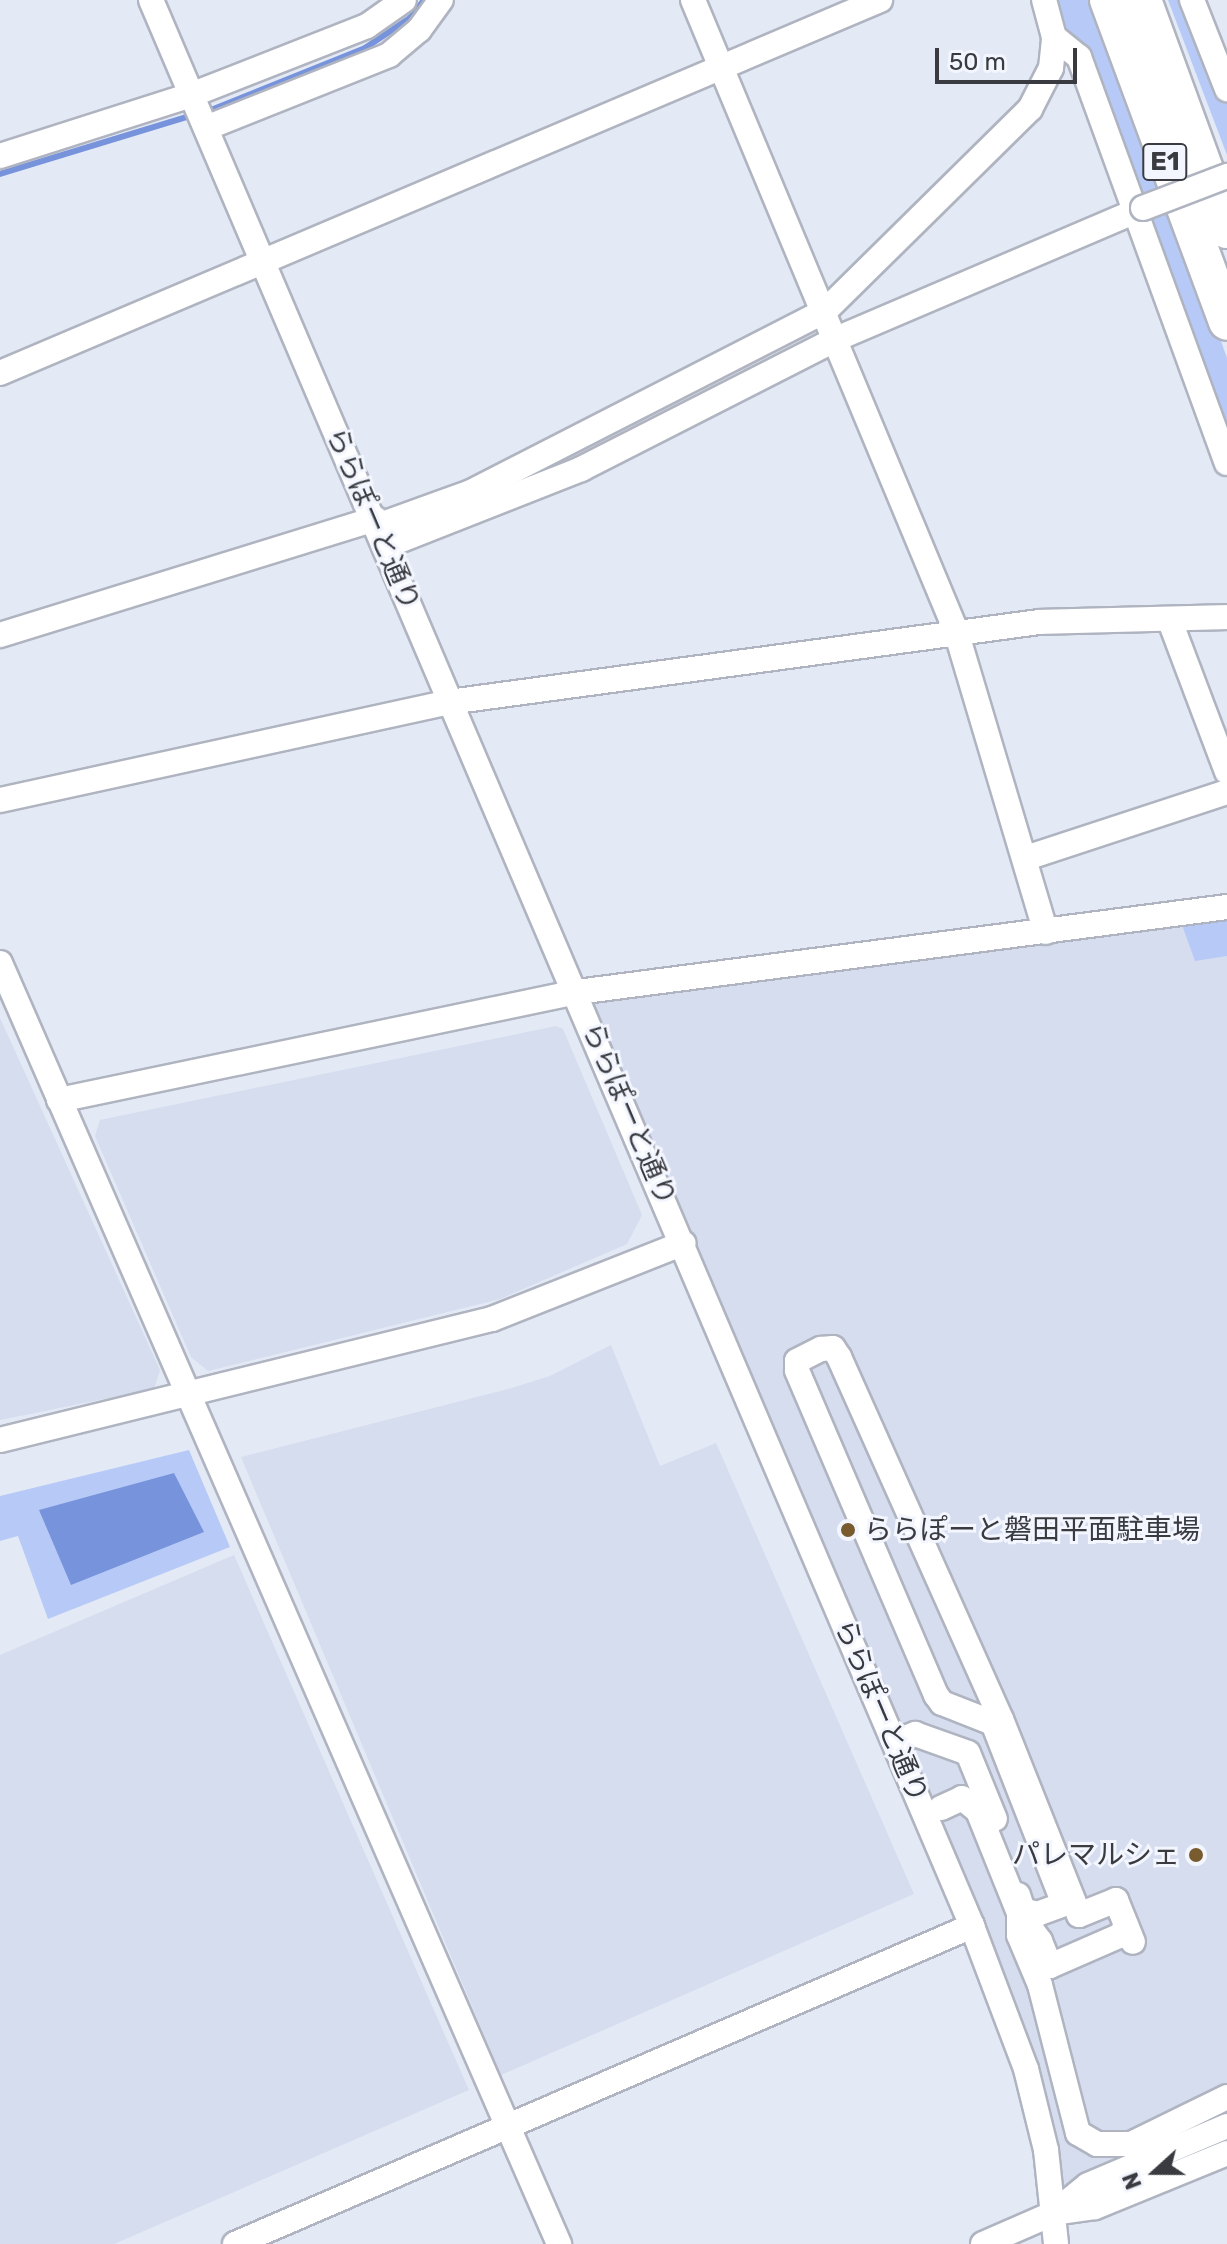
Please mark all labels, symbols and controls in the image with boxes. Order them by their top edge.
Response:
scale bar [939,32,1081,82]
text: 50 m [949,48,1006,76]
road number: E1 [1141,140,1189,184]
street label: ららぽーと通り [319,422,427,616]
street label: ららぽーと通り [575,1017,683,1211]
place label: ららぽーと磐田平面駐車場 [864,1513,1200,1547]
marker: ららぽーと磐田平面駐車場 [839,1521,857,1539]
street label: ららぽーと通り [827,1614,935,1808]
place label: パレマルシェ [1012,1838,1180,1872]
marker: パレマルシェ [1187,1846,1205,1864]
north arrow [1115,2132,1195,2212]
text: N [1117,2169,1148,2193]

